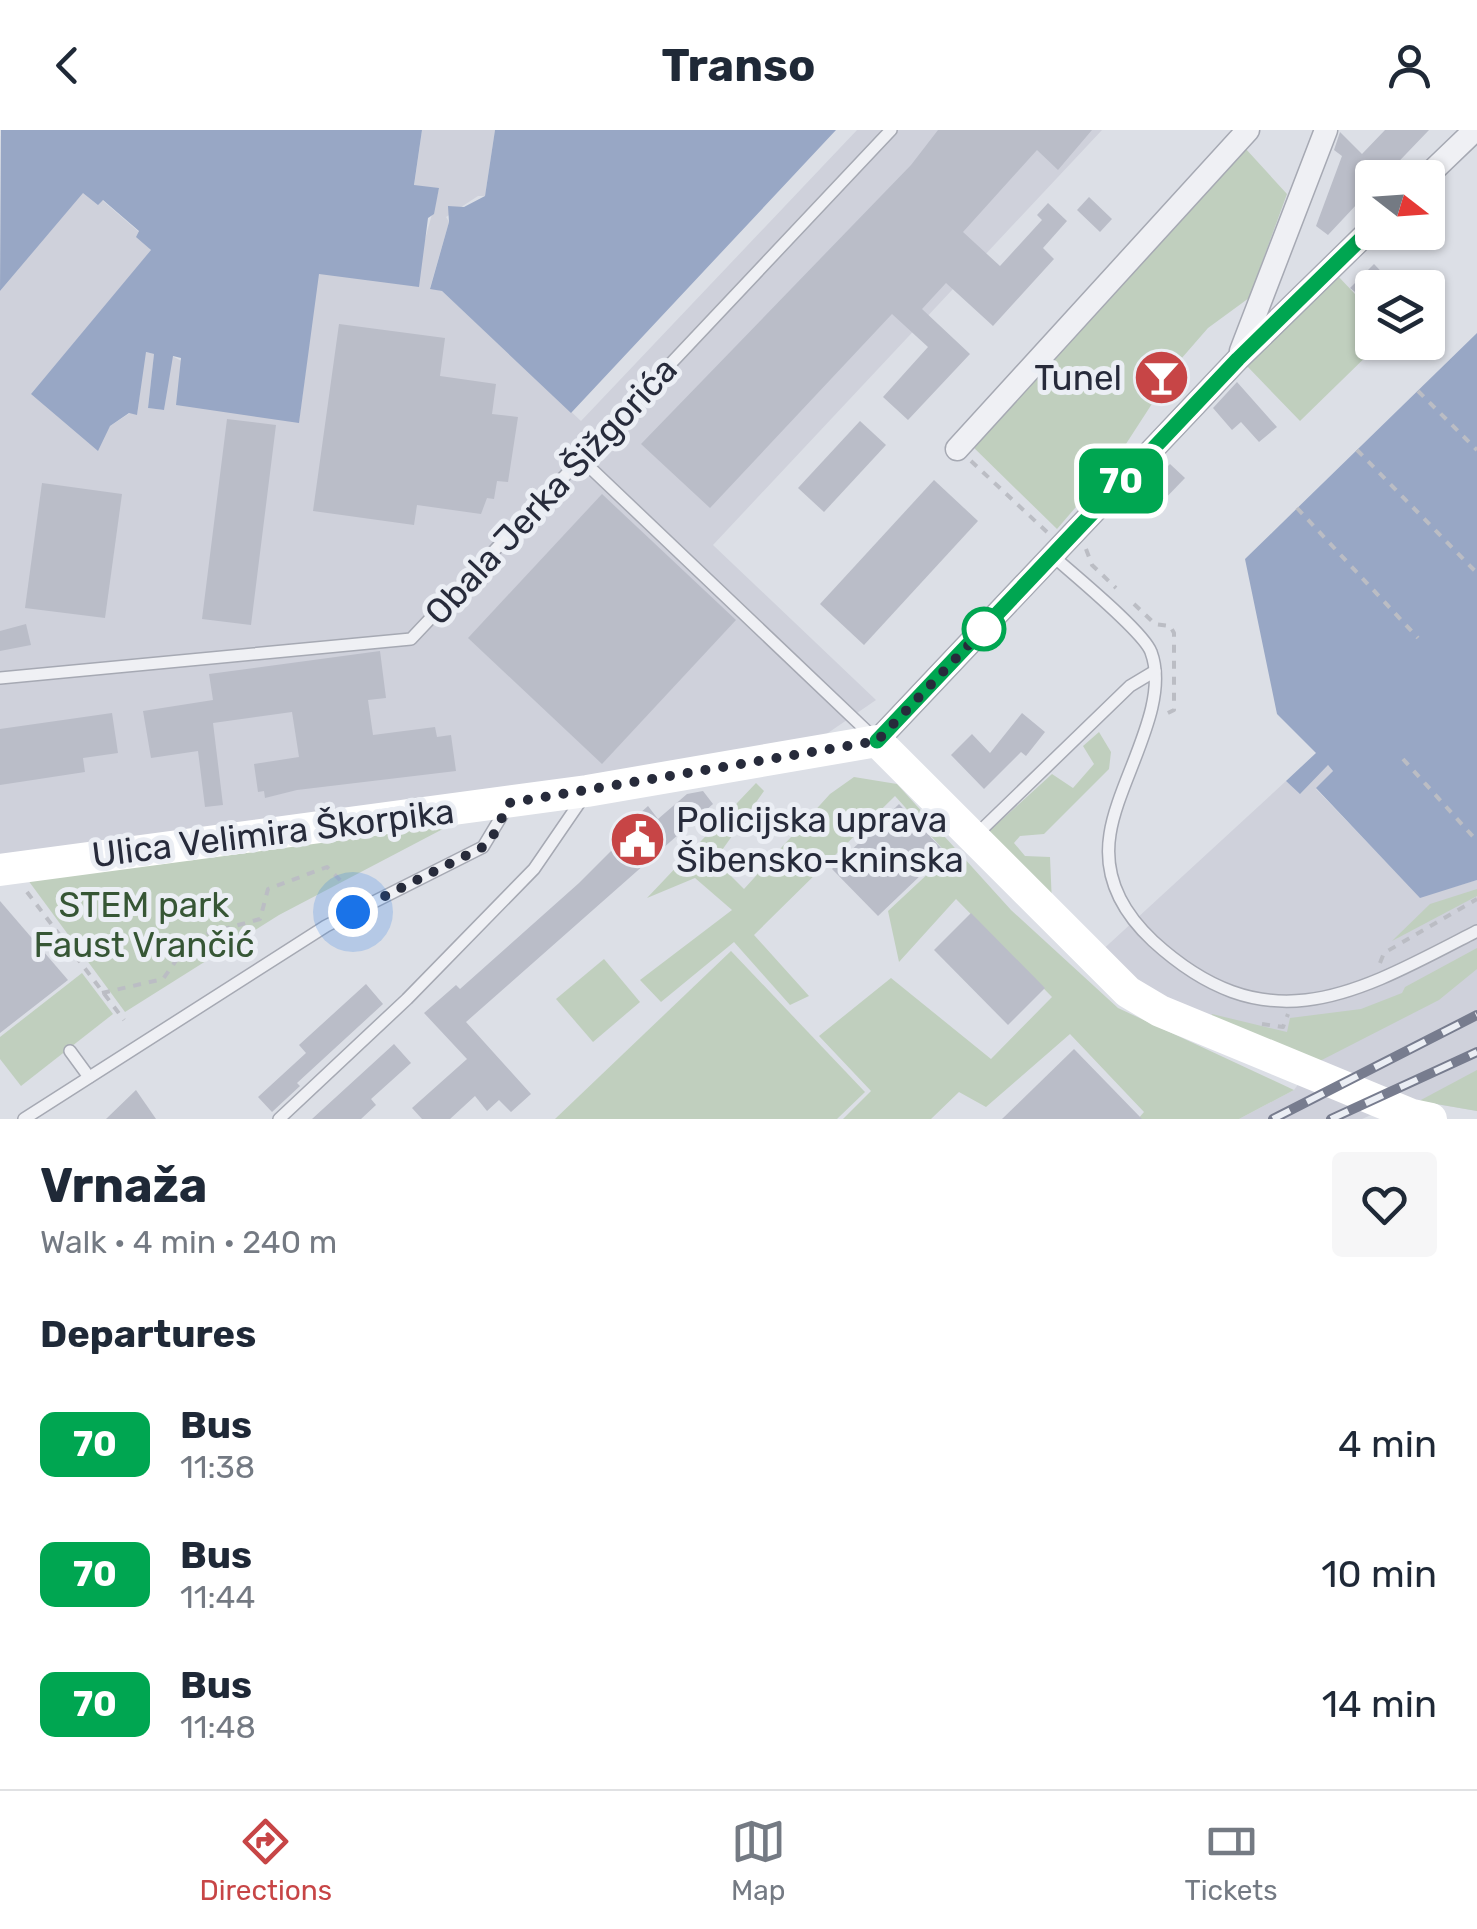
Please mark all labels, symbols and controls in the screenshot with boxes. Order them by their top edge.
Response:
icon: back [40,38,95,93]
icon: person [1382,38,1437,93]
text: Transo [662,39,815,92]
north arrow [1355,160,1445,250]
map controls [1355,160,1445,360]
button: layers [1355,270,1445,360]
bar icon: Tunel [1131,348,1191,408]
street label: Obala Jerka Šižgorića [416,349,686,633]
place label: Tunel [1034,357,1122,399]
line badge: 70 [1076,448,1166,514]
text: 70 [1099,460,1143,502]
unlabelled marker [963,608,1005,650]
street label: Ulica Velimira Škorpika [89,790,457,876]
place label: Policijska uprava Šibensko-kninska [676,799,964,881]
public building icon: Policijska uprava Šibensko-kninska [607,810,667,870]
park label: STEM park Faust Vrančić [33,884,255,966]
your location [328,887,378,937]
button: heart [1332,1152,1437,1257]
text: Vrnaža [40,1157,207,1214]
text: Walk · 4 min · 240 m [40,1223,337,1261]
text: Departures [40,1311,256,1357]
text: Bus [180,1402,252,1448]
text: 4 min [1338,1421,1437,1467]
text: 70 [73,1423,117,1465]
text: 11:38 [180,1448,255,1486]
text: Bus [180,1532,252,1578]
text: 10 min [1321,1551,1437,1597]
text: 70 [73,1553,117,1595]
text: 11:44 [180,1578,255,1616]
text: Bus [180,1662,252,1708]
text: 14 min [1322,1681,1437,1727]
text: 70 [73,1683,117,1725]
text: 11:48 [180,1708,256,1746]
tab: Directions [199,1814,332,1907]
tab: Map [731,1814,786,1907]
tab: Tickets [1185,1814,1278,1907]

